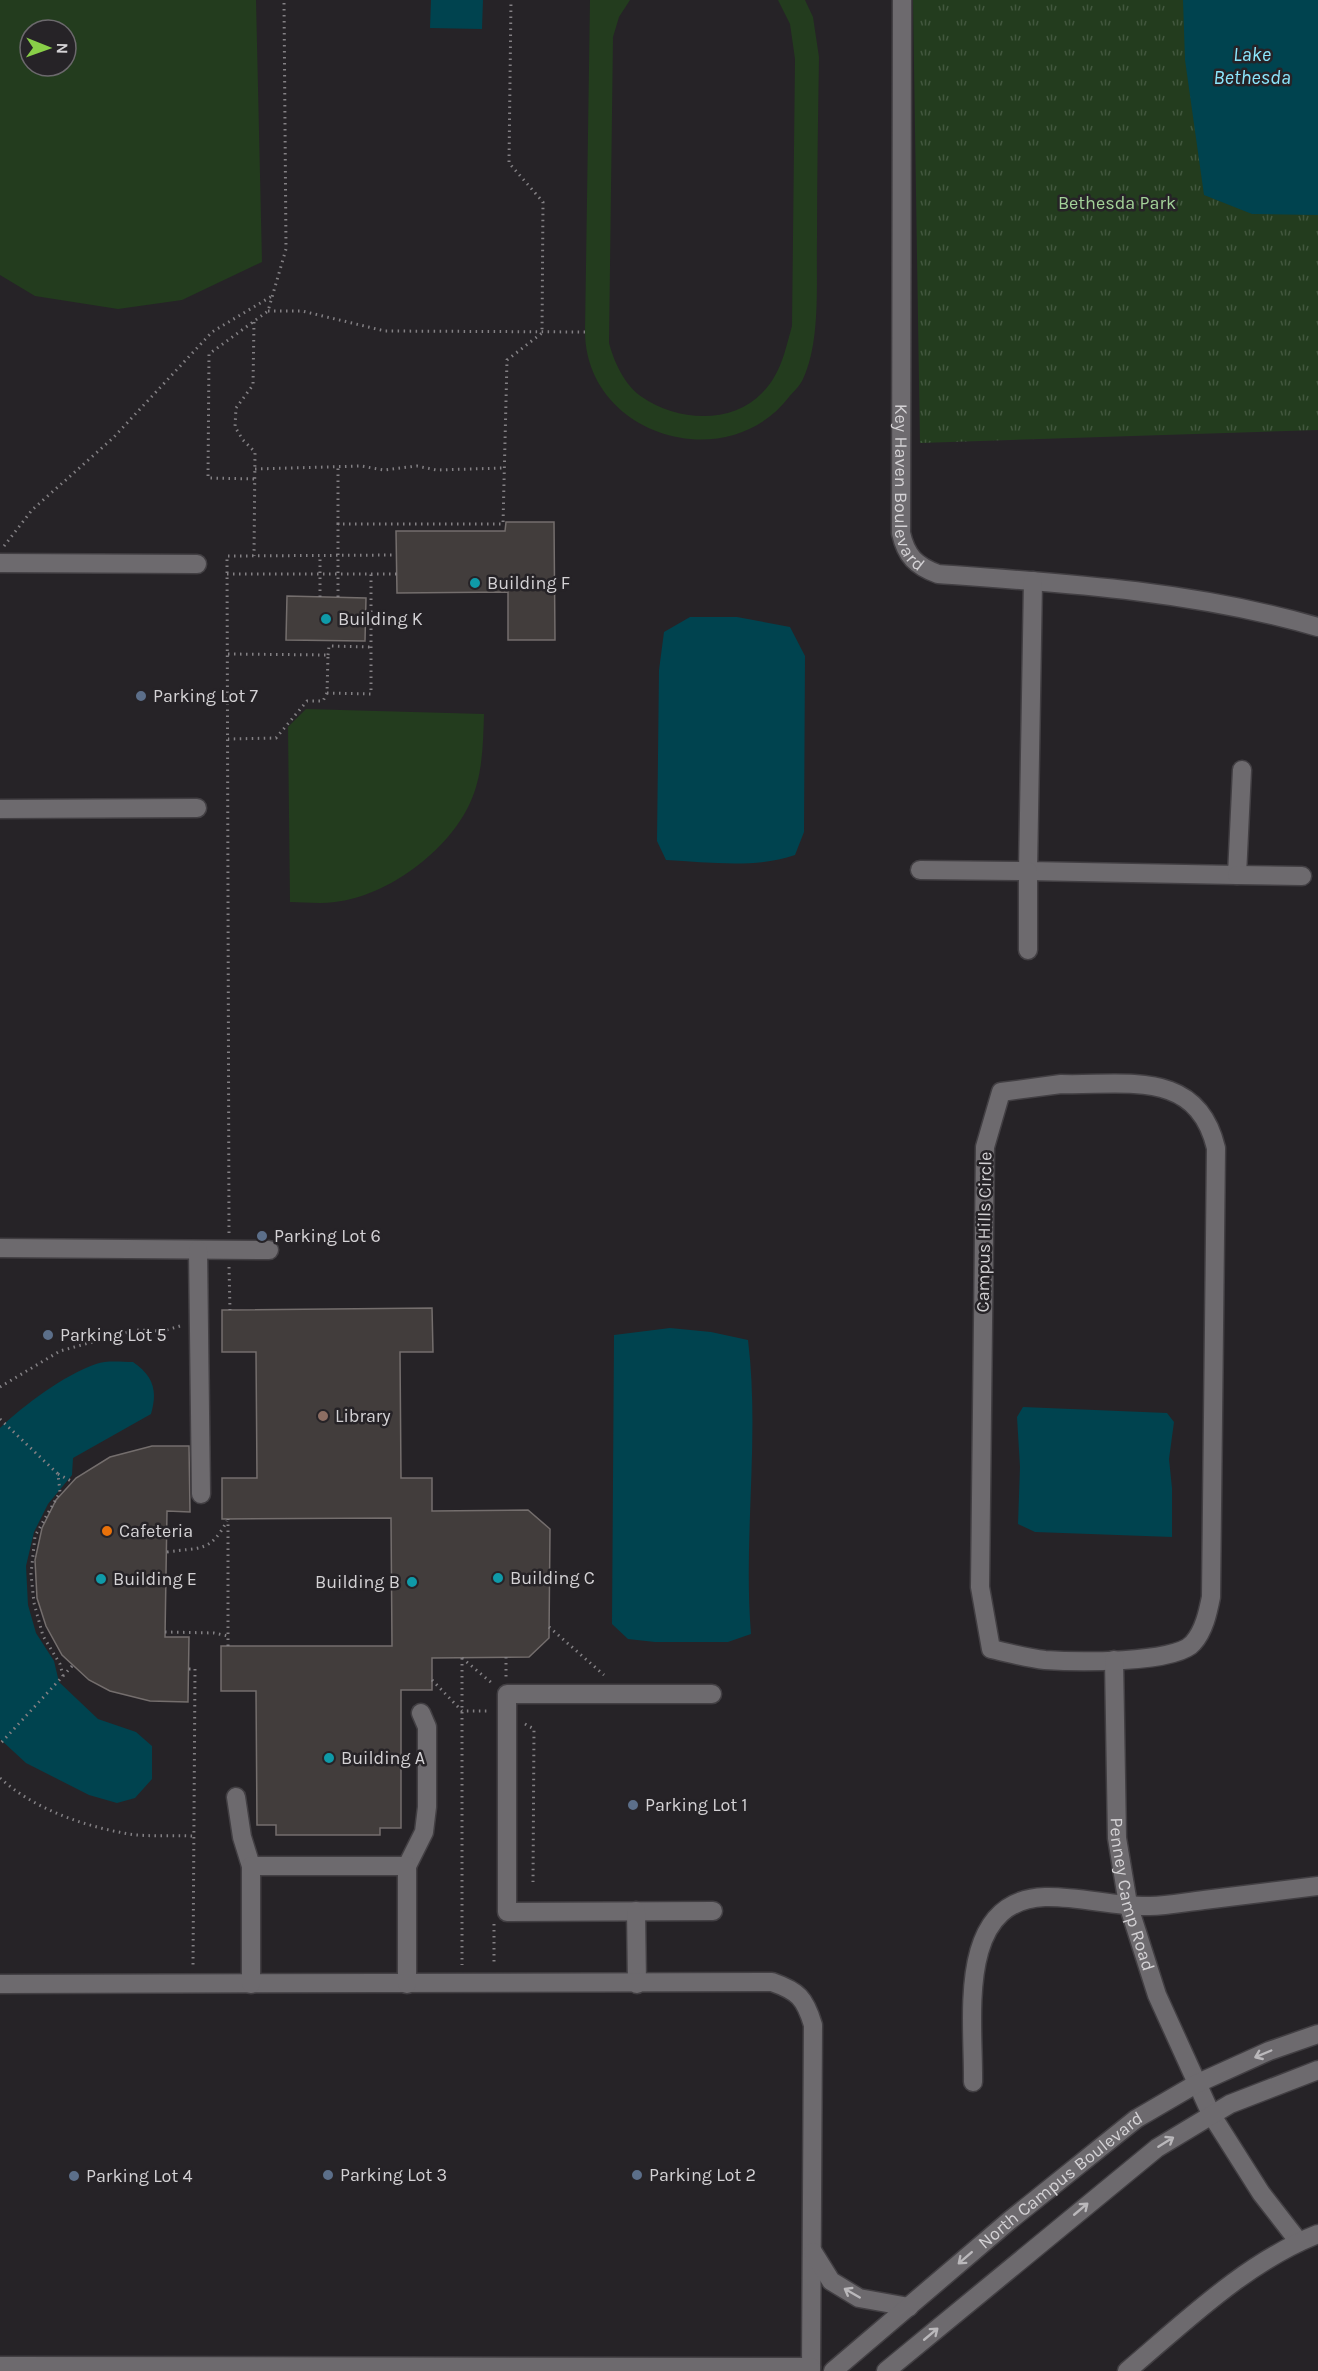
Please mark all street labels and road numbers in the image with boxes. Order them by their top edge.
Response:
street label: Key Haven Boulevard [889,404,929,576]
street label: Campus Hills Circle [972,1152,996,1312]
street label: Penney Camp Road [1106,1817,1160,1974]
street label: North Campus Boulevard [974,2107,1147,2254]

